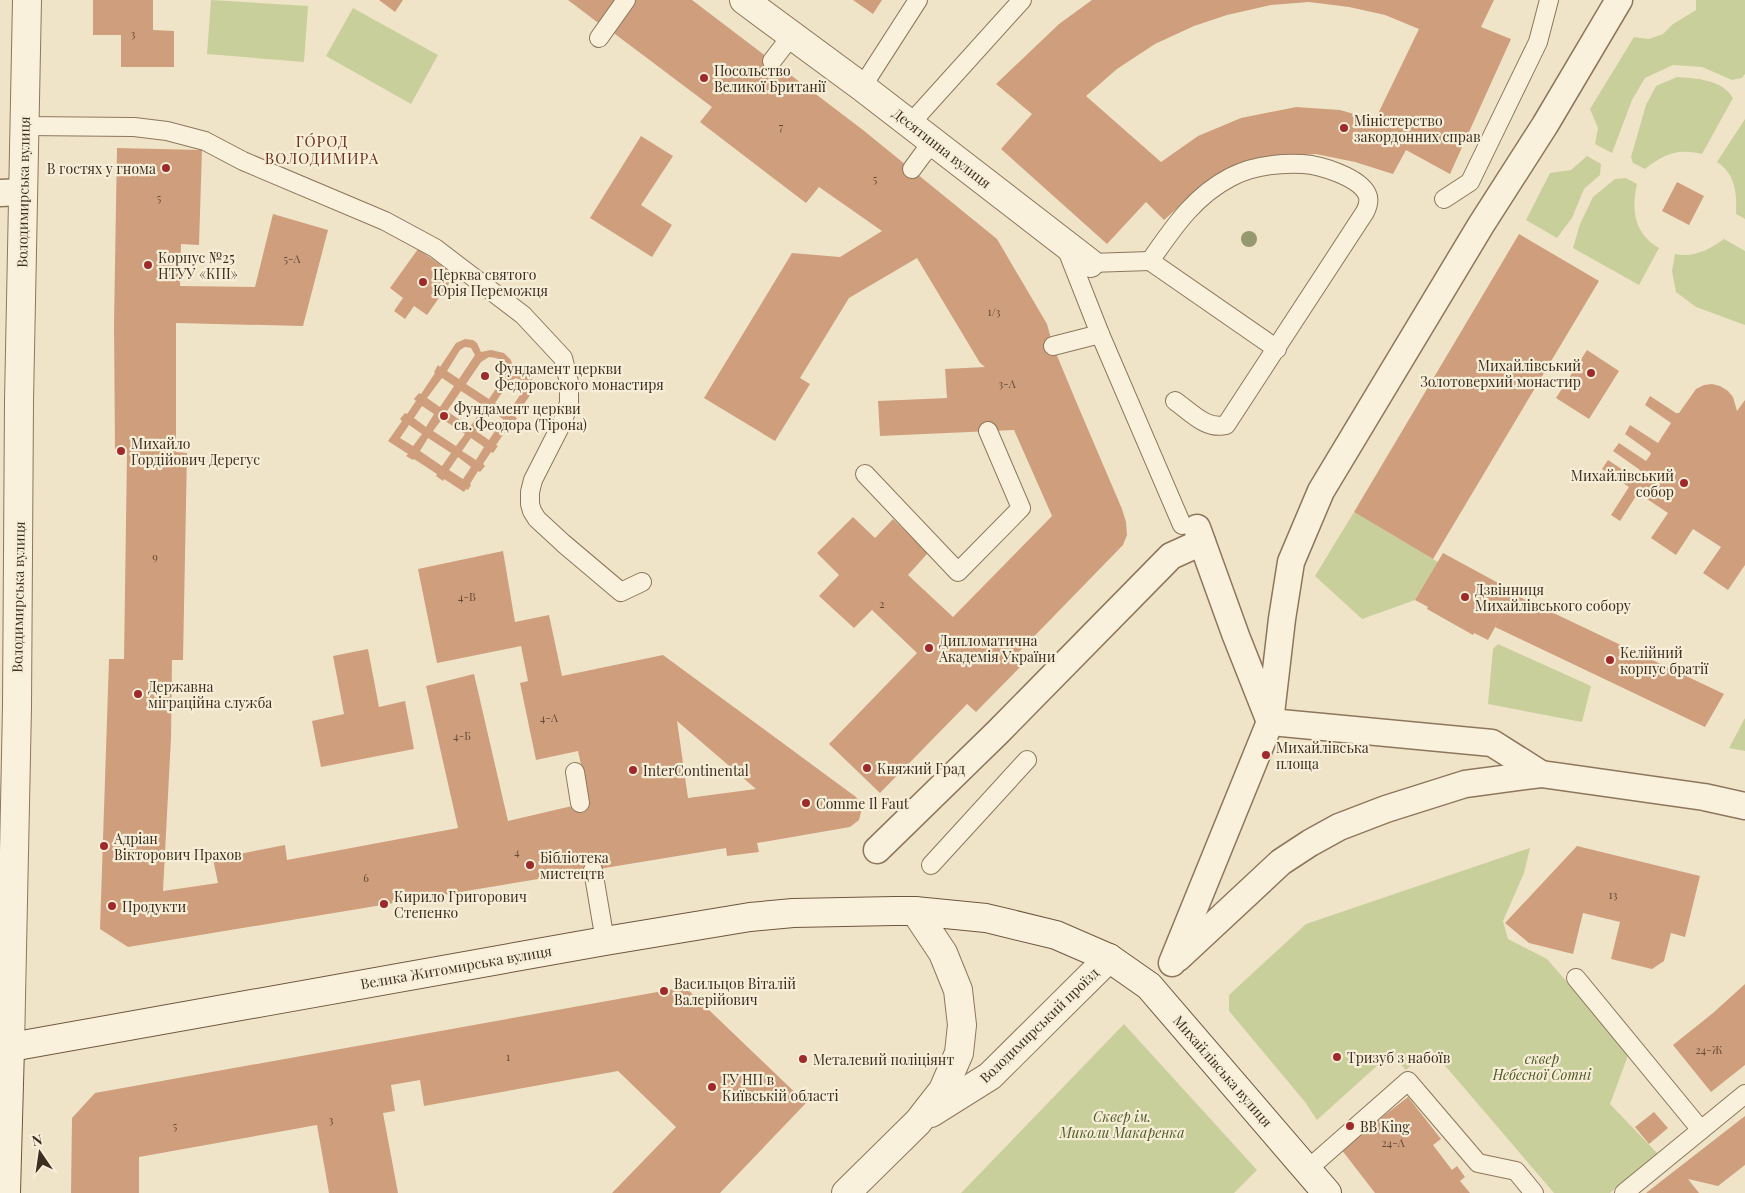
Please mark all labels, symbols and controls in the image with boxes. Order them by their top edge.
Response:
house number: 3 [131,26,136,41]
place label: Посольство Великої Британії [714,61,827,96]
marker: Посольство Великої Британії [698,72,710,84]
street label: Десятинна вулиця [889,104,995,193]
place label: Міністерство закордонних справ [1354,111,1481,146]
street label: Володимирська вулиця [12,116,34,268]
house number: 7 [779,119,784,134]
marker: Міністерство закордонних справ [1338,122,1350,134]
district label: ГО́РОД ВОЛОДИМИРА [265,131,379,168]
place label: В гостях у гнома [47,159,156,178]
marker: В гостях у гнома [160,162,172,174]
house number: 5 [873,171,878,186]
house number: 5 [157,190,162,205]
place label: Корпус №25 НТУУ «КПІ» [158,248,238,283]
house number: 5-А [284,251,301,266]
marker: Корпус №25 НТУУ «КПІ» [142,259,154,271]
place label: Церква святого Юрія Переможця [433,265,549,300]
marker: Церква святого Юрія Переможця [417,276,429,288]
house number: 1/3 [988,304,1000,319]
place label: Михайлівський Золотоверхий монастир [1420,356,1581,391]
place label: Фундамент церкви Федоровского монастиря [495,359,664,394]
marker: Михайлівський Золотоверхий монастир [1585,367,1597,379]
marker: Фундамент церкви Федоровского монастиря [479,370,491,382]
house number: 3-А [998,376,1016,391]
place label: Фундамент церкви св. Феодора (Тірона) [454,399,587,434]
marker: Фундамент церкви св. Феодора (Тірона) [438,410,450,422]
place label: Михайло Гордійович Дерегус [131,434,260,469]
marker: Михайло Гордійович Дерегус [115,445,127,457]
place label: Михайлівський собор [1571,466,1674,501]
marker: Михайлівський собор [1678,477,1690,489]
street label: Володимирська вулиця [7,521,29,673]
house number: 9 [152,549,158,564]
place label: Дзвінниця Михайлівського собору [1475,580,1631,615]
house number: 4-В [458,589,476,604]
marker: Дзвінниця Михайлівського собору [1459,591,1471,603]
house number: 2 [879,596,885,611]
place label: Дипломатична Академія України [938,631,1056,666]
marker: Дипломатична Академія України [923,642,935,654]
place label: Келійний корпус братії [1620,643,1709,678]
marker: Келійний корпус братії [1604,654,1616,666]
place label: Державна міграційна служба [148,677,272,712]
marker: Державна міграційна служба [132,688,144,700]
house number: 4-А [540,710,558,725]
house number: 4-Б [453,728,471,743]
place label: Михайлівська площа [1276,738,1369,773]
marker: Михайлівська площа [1260,749,1272,761]
place label: Княжий Град [877,759,966,778]
place label: InterContinental [643,761,749,780]
marker: Княжий Град [861,762,873,774]
marker: InterContinental [627,764,639,776]
place label: Comme Il Faut [816,794,910,813]
marker: Comme Il Faut [800,797,812,809]
place label: Адріан Вікторович Прахов [113,829,242,864]
marker: Адріан Вікторович Прахов [98,840,110,852]
house number: 4 [514,844,520,859]
place label: Бібліотека мистецтв [540,848,609,883]
marker: Бібліотека мистецтв [524,859,536,871]
house number: 6 [363,870,369,885]
place label: Кирило Григорович Степенко [394,887,527,922]
house number: 13 [1609,887,1617,902]
place label: Продукти [122,897,187,916]
marker: Кирило Григорович Степенко [378,898,390,910]
marker: Продукти [106,900,118,912]
street label: Велика Житомирська вулиця [359,941,554,993]
street label: Володимирський проїзд [975,963,1103,1087]
place label: Васильцов Віталій Валерійович [674,974,796,1009]
marker: Васильцов Віталій Валерійович [658,985,670,997]
street label: Михайлівська вулиця [1169,1011,1277,1131]
house number: 24-Ж [1695,1042,1723,1057]
place label: Тризуб з набоїв [1347,1048,1451,1067]
house number: 1 [506,1049,510,1064]
park label: сквер Небесної Сотні [1492,1049,1592,1084]
place label: Металевий поліціянт [813,1050,954,1069]
marker: Тризуб з набоїв [1331,1051,1343,1063]
marker: Металевий поліціянт [797,1053,809,1065]
place label: ГУ НП в Київській області [722,1070,839,1105]
marker: ГУ НП в Київській області [706,1081,718,1093]
park label: Сквер ім. Миколи Макаренка [1058,1107,1185,1142]
house number: 3 [329,1112,334,1127]
place label: BB King [1360,1117,1410,1136]
house number: 5 [173,1118,178,1133]
marker: BB King [1344,1120,1356,1132]
north arrow [15,1128,65,1178]
text: N [30,1129,44,1150]
house number: 24-А [1381,1135,1405,1150]

